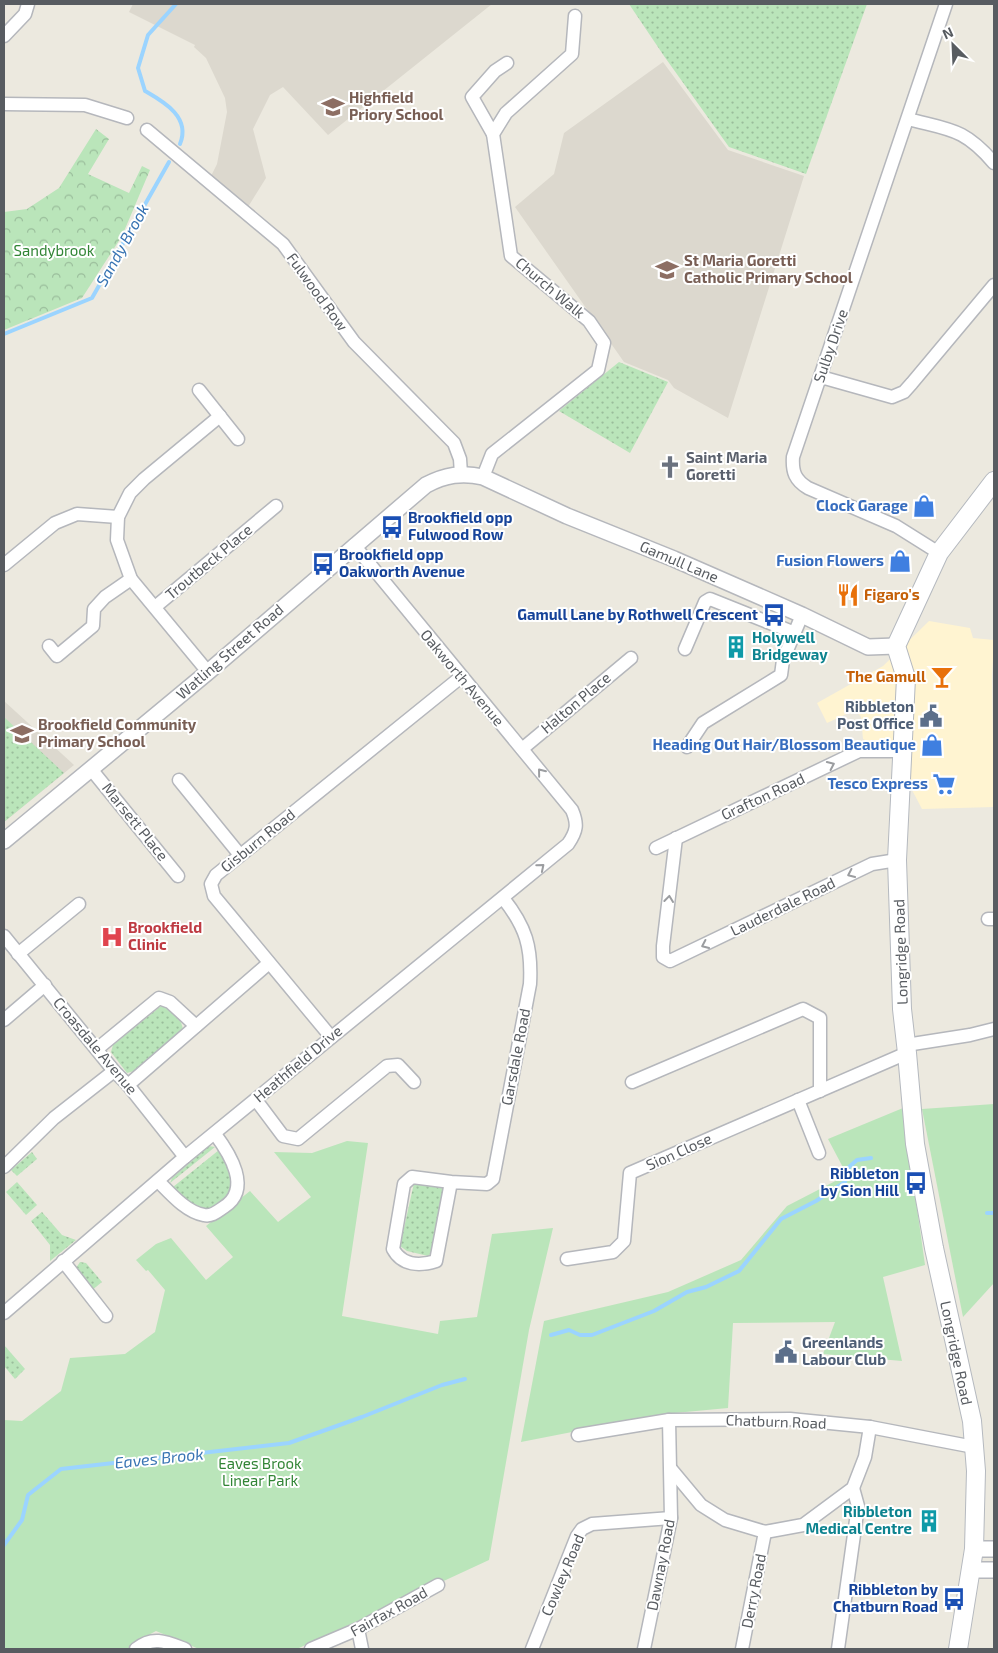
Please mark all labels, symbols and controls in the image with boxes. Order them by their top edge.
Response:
north arrow [928,20,978,70]
text: N [939,23,956,42]
place label: Highfield Priory School [349,88,444,124]
school or university icon: Highfield Priory School [320,94,346,120]
water label: Sandy Brook [91,200,153,290]
park label: Sandybrook [14,241,95,259]
street label: Fulwood Row [283,249,352,334]
place label: St Maria Goretti Catholic Primary School [684,251,853,287]
street label: Church Walk [512,253,589,322]
school or university icon: St Maria Goretti Catholic Primary School [654,257,680,283]
street label: Sulby Drive [809,307,851,385]
place label: Saint Maria Goretti [686,448,767,483]
church icon: Saint Maria Goretti [657,454,683,480]
shop icon: Clock Garage [911,493,937,519]
place label: Clock Garage [816,496,908,514]
place label: Brookfield opp Fulwood Row [408,508,512,543]
bus stop icon: Brookfield opp Fulwood Row [379,514,405,540]
street label: Troutbeck Place [161,520,255,603]
street label: Gamull Lane [637,536,722,586]
place label: Brookfield opp Oakworth Avenue [339,545,465,580]
shop icon: Fusion Flowers [887,548,913,574]
bus stop icon: Brookfield opp Oakworth Avenue [310,551,336,577]
place label: Fusion Flowers [776,551,884,569]
restaurant icon: Figaro's [835,582,861,608]
place label: Figaro's [864,585,920,603]
street label: Watling Street Road [172,600,287,703]
bus stop icon: Gamull Lane by Rothwell Crescent [761,602,787,628]
place label: Gamull Lane by Rothwell Crescent [517,605,758,624]
street label: Oakworth Avenue [417,625,508,729]
place label: Holywell Bridgeway [752,628,828,664]
building icon: Holywell Bridgeway [723,634,749,660]
bar icon: The Gamull [929,664,955,690]
place label: The Gamull [846,667,926,685]
street label: Halton Place [537,668,614,737]
place label: Ribbleton Post Office [837,697,914,732]
public building icon: Ribbleton Post Office [918,703,944,729]
place label: Brookfield Community Primary School [38,715,197,751]
school or university icon: Brookfield Community Primary School [9,721,35,747]
shop icon: Heading Out Hair/Blossom Beautique [919,732,945,758]
place label: Heading Out Hair/Blossom Beautique [653,735,916,753]
one-way arrow [826,760,835,771]
one-way arrow [538,769,546,778]
street label: Grafton Road [718,769,807,823]
supermarket icon: Tesco Express [931,771,957,797]
place label: Tesco Express [828,774,928,792]
street label: Marsett Place [99,779,173,864]
street label: Gisburn Road [217,805,298,876]
one-way arrow [535,863,544,872]
one-way arrow [847,867,856,878]
street label: Lauderdale Road [727,873,838,939]
one-way arrow [663,895,674,903]
street label: Longridge Road [889,899,911,1005]
place label: Brookfield Clinic [128,918,202,953]
hospital icon: Brookfield Clinic [99,924,125,950]
one-way arrow [701,938,710,949]
street label: Croasdale Avenue [50,993,142,1098]
street label: Garsdale Road [497,1007,533,1107]
street label: Heathfield Drive [249,1021,345,1105]
street label: Sion Close [643,1129,714,1174]
place label: Ribbleton by Sion Hill [820,1164,899,1200]
bus stop icon: Ribbleton by Sion Hill [903,1170,929,1196]
street label: Longridge Road [937,1299,977,1406]
place label: Greenlands Labour Club [802,1333,886,1368]
public building icon: Greenlands Labour Club [773,1339,799,1365]
street label: Chatburn Road [725,1410,827,1432]
water label: Eaves Brook [114,1443,204,1472]
park label: Eaves Brook Linear Park [218,1454,302,1489]
place label: Ribbleton Medical Centre [806,1502,912,1537]
building icon: Ribbleton Medical Centre [916,1508,942,1534]
street label: Dawnay Road [642,1517,678,1612]
street label: Cowley Road [537,1531,587,1618]
street label: Derry Road [737,1552,769,1630]
place label: Ribbleton by Chatburn Road [833,1580,939,1615]
street label: Fairfax Road [347,1583,430,1640]
bus stop icon: Ribbleton by Chatburn Road [941,1586,967,1612]

